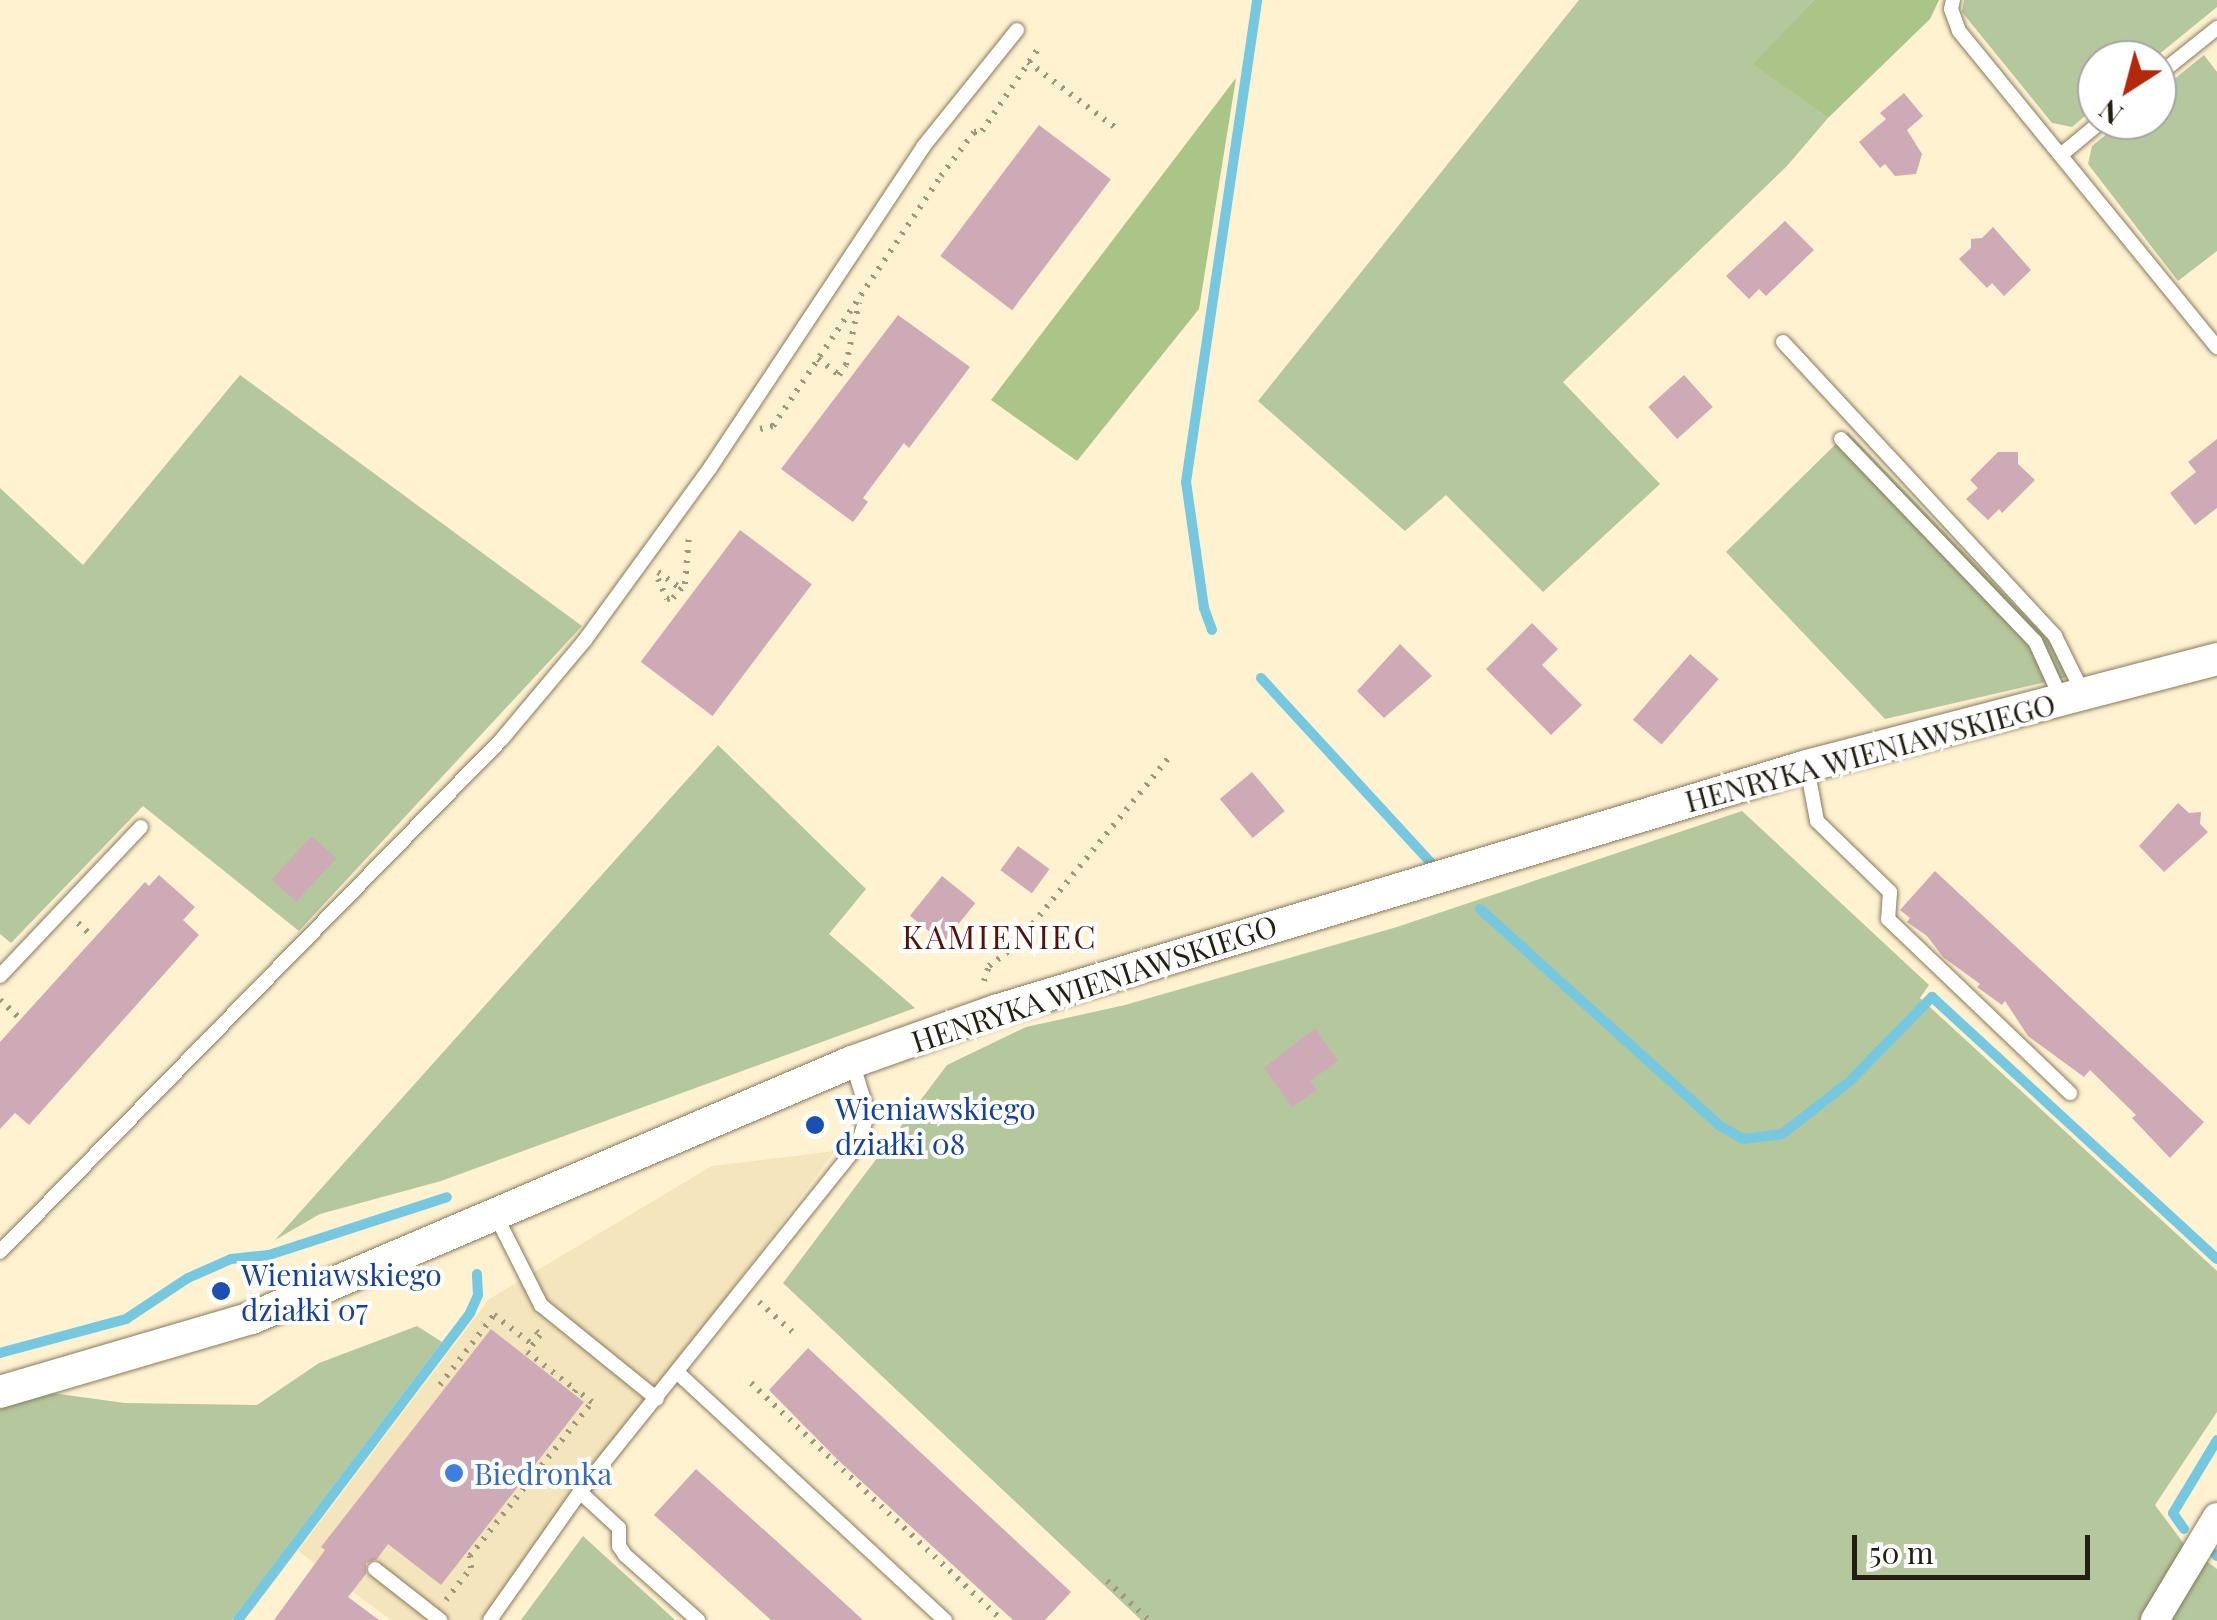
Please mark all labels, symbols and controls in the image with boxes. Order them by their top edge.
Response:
north arrow [2077,40,2177,140]
text: N [2091,92,2129,134]
street label: HENRYKA WIENIAWSKIEGO [1680,685,2060,819]
street label: HENRYKA WIENIAWSKIEGO [906,907,1282,1059]
district label: KAMIENIEC [902,917,1098,955]
place label: Wieniawskiego działki 08 [835,1090,1036,1160]
marker: Wieniawskiego działki 08 [804,1114,826,1136]
place label: Wieniawskiego działki 07 [241,1256,442,1326]
marker: Wieniawskiego działki 07 [210,1280,232,1302]
place label: Biedronka [474,1455,612,1491]
marker: Biedronka [443,1462,465,1484]
scale bar [1857,1515,2094,1577]
text: 50 m [1869,1532,1934,1572]

